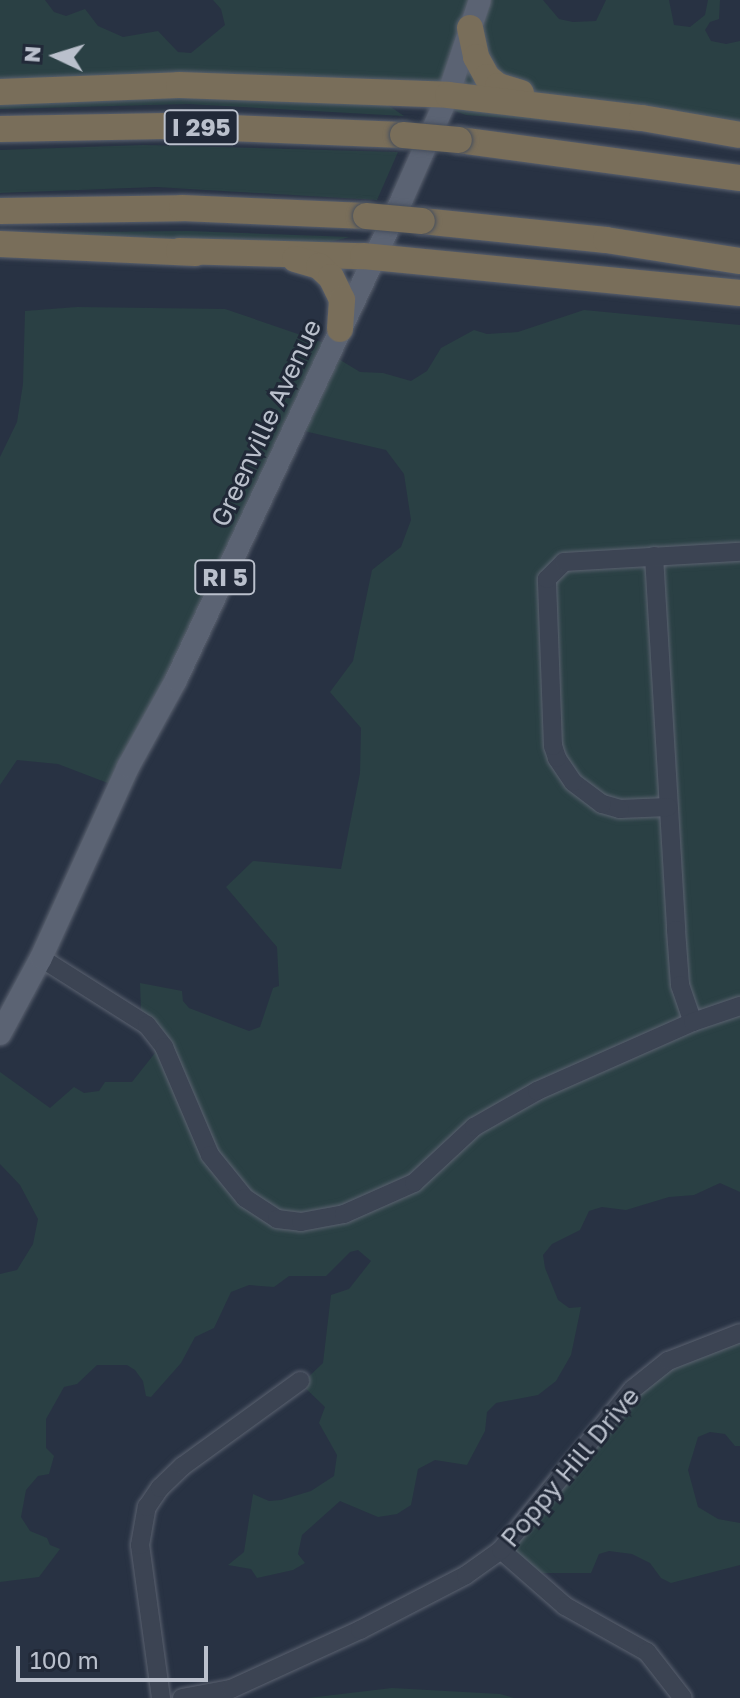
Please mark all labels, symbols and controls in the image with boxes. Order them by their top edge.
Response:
north arrow [16,16,96,96]
text: N [18,45,46,64]
road number: I 295 [163,107,239,147]
street label: Greenville Avenue [204,314,328,532]
road number: RI 5 [193,557,257,597]
street label: Poppy Hill Drive [494,1381,646,1553]
scale bar [20,1630,212,1680]
text: 100 m [30,1645,99,1674]

